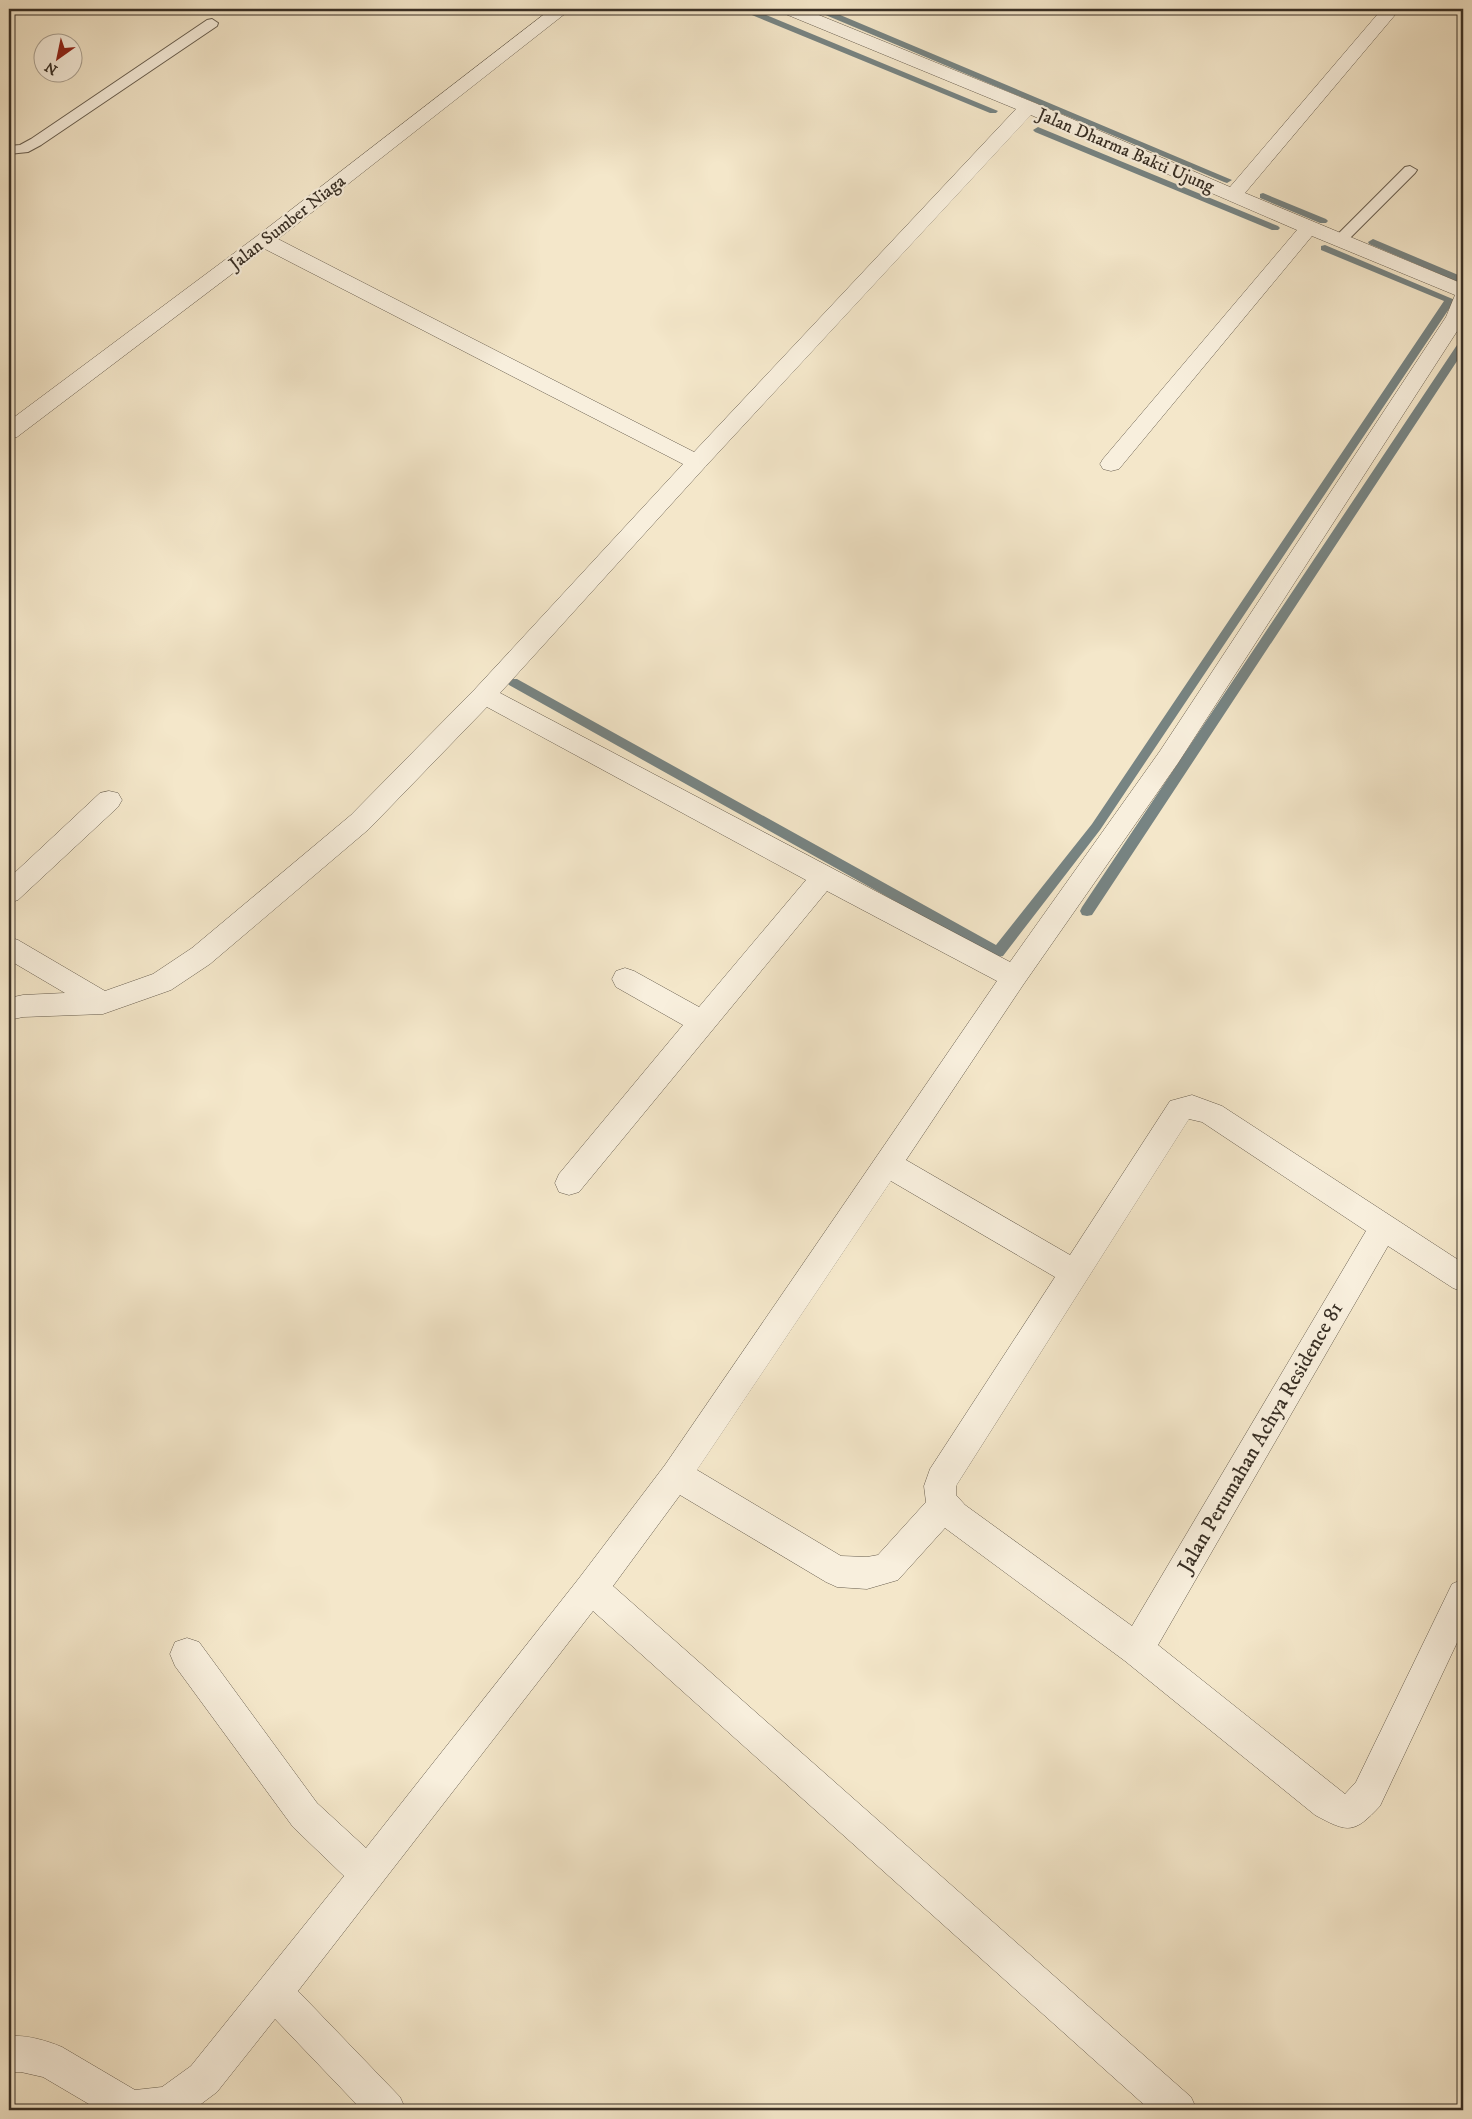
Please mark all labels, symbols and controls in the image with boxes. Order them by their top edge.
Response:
north arrow [32,32,82,82]
text: N [41,57,61,79]
street label: Jalan Dharma Bakti Ujung [1032,103,1218,198]
street label: Jalan Sumber Niaga [223,170,351,276]
street label: Jalan Perumahan Achya Residence 81 [1172,1297,1349,1579]

